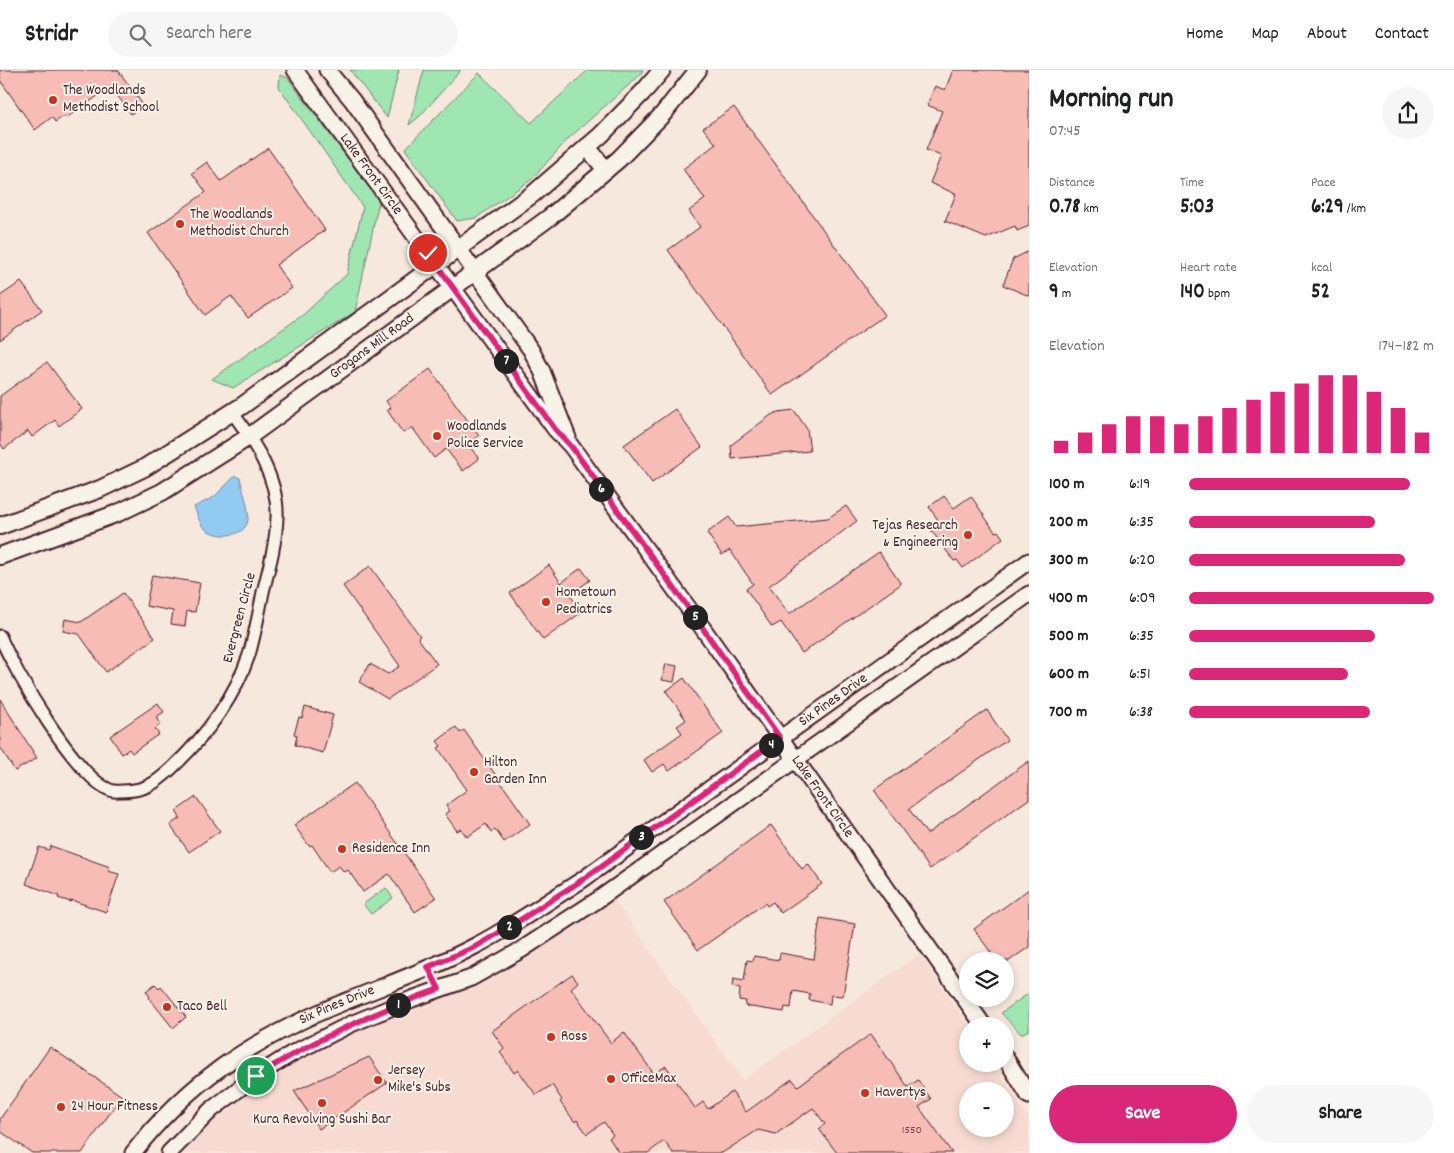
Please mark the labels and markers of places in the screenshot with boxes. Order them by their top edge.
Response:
place label: The Woodlands Methodist School [63,80,159,119]
marker: The Woodlands Methodist School [47,94,59,106]
place label: The Woodlands Methodist Church [190,204,289,243]
marker: The Woodlands Methodist Church [174,218,186,230]
pin [407,232,449,274]
pin: 7 [494,348,518,374]
place label: Woodlands Police Service [447,416,524,455]
marker: Woodlands Police Service [431,430,443,442]
pin: 6 [588,476,614,502]
place label: Tejas Research & Engineering [872,515,958,554]
marker: Tejas Research & Engineering [962,529,974,541]
place label: Hometown Pediatrics [556,582,616,621]
marker: Hometown Pediatrics [540,596,552,608]
pin: 5 [682,604,708,630]
pin: 4 [758,732,784,758]
place label: Hilton Garden Inn [484,752,547,791]
marker: Hilton Garden Inn [468,766,480,778]
pin: 3 [628,824,654,850]
place label: Residence Inn [352,838,430,860]
marker: Residence Inn [336,843,348,855]
pin: 2 [496,914,522,940]
pin: 1 [386,992,410,1018]
place label: Taco Bell [177,996,227,1018]
marker: Taco Bell [161,1001,173,1013]
place label: Ross [561,1026,588,1048]
marker: Ross [545,1031,557,1043]
pin [235,1055,277,1097]
place label: Jersey Mike's Subs [388,1060,451,1099]
place label: OfficeMax [621,1068,677,1090]
marker: OfficeMax [605,1073,617,1085]
marker: Jersey Mike's Subs [372,1074,384,1086]
place label: Havertys [875,1082,926,1104]
marker: Havertys [859,1087,871,1099]
place label: 24 Hour Fitness [71,1096,158,1118]
marker: Kura Revolving Sushi Bar [316,1097,328,1109]
marker: 24 Hour Fitness [55,1101,67,1113]
place label: Kura Revolving Sushi Bar [253,1109,391,1131]

